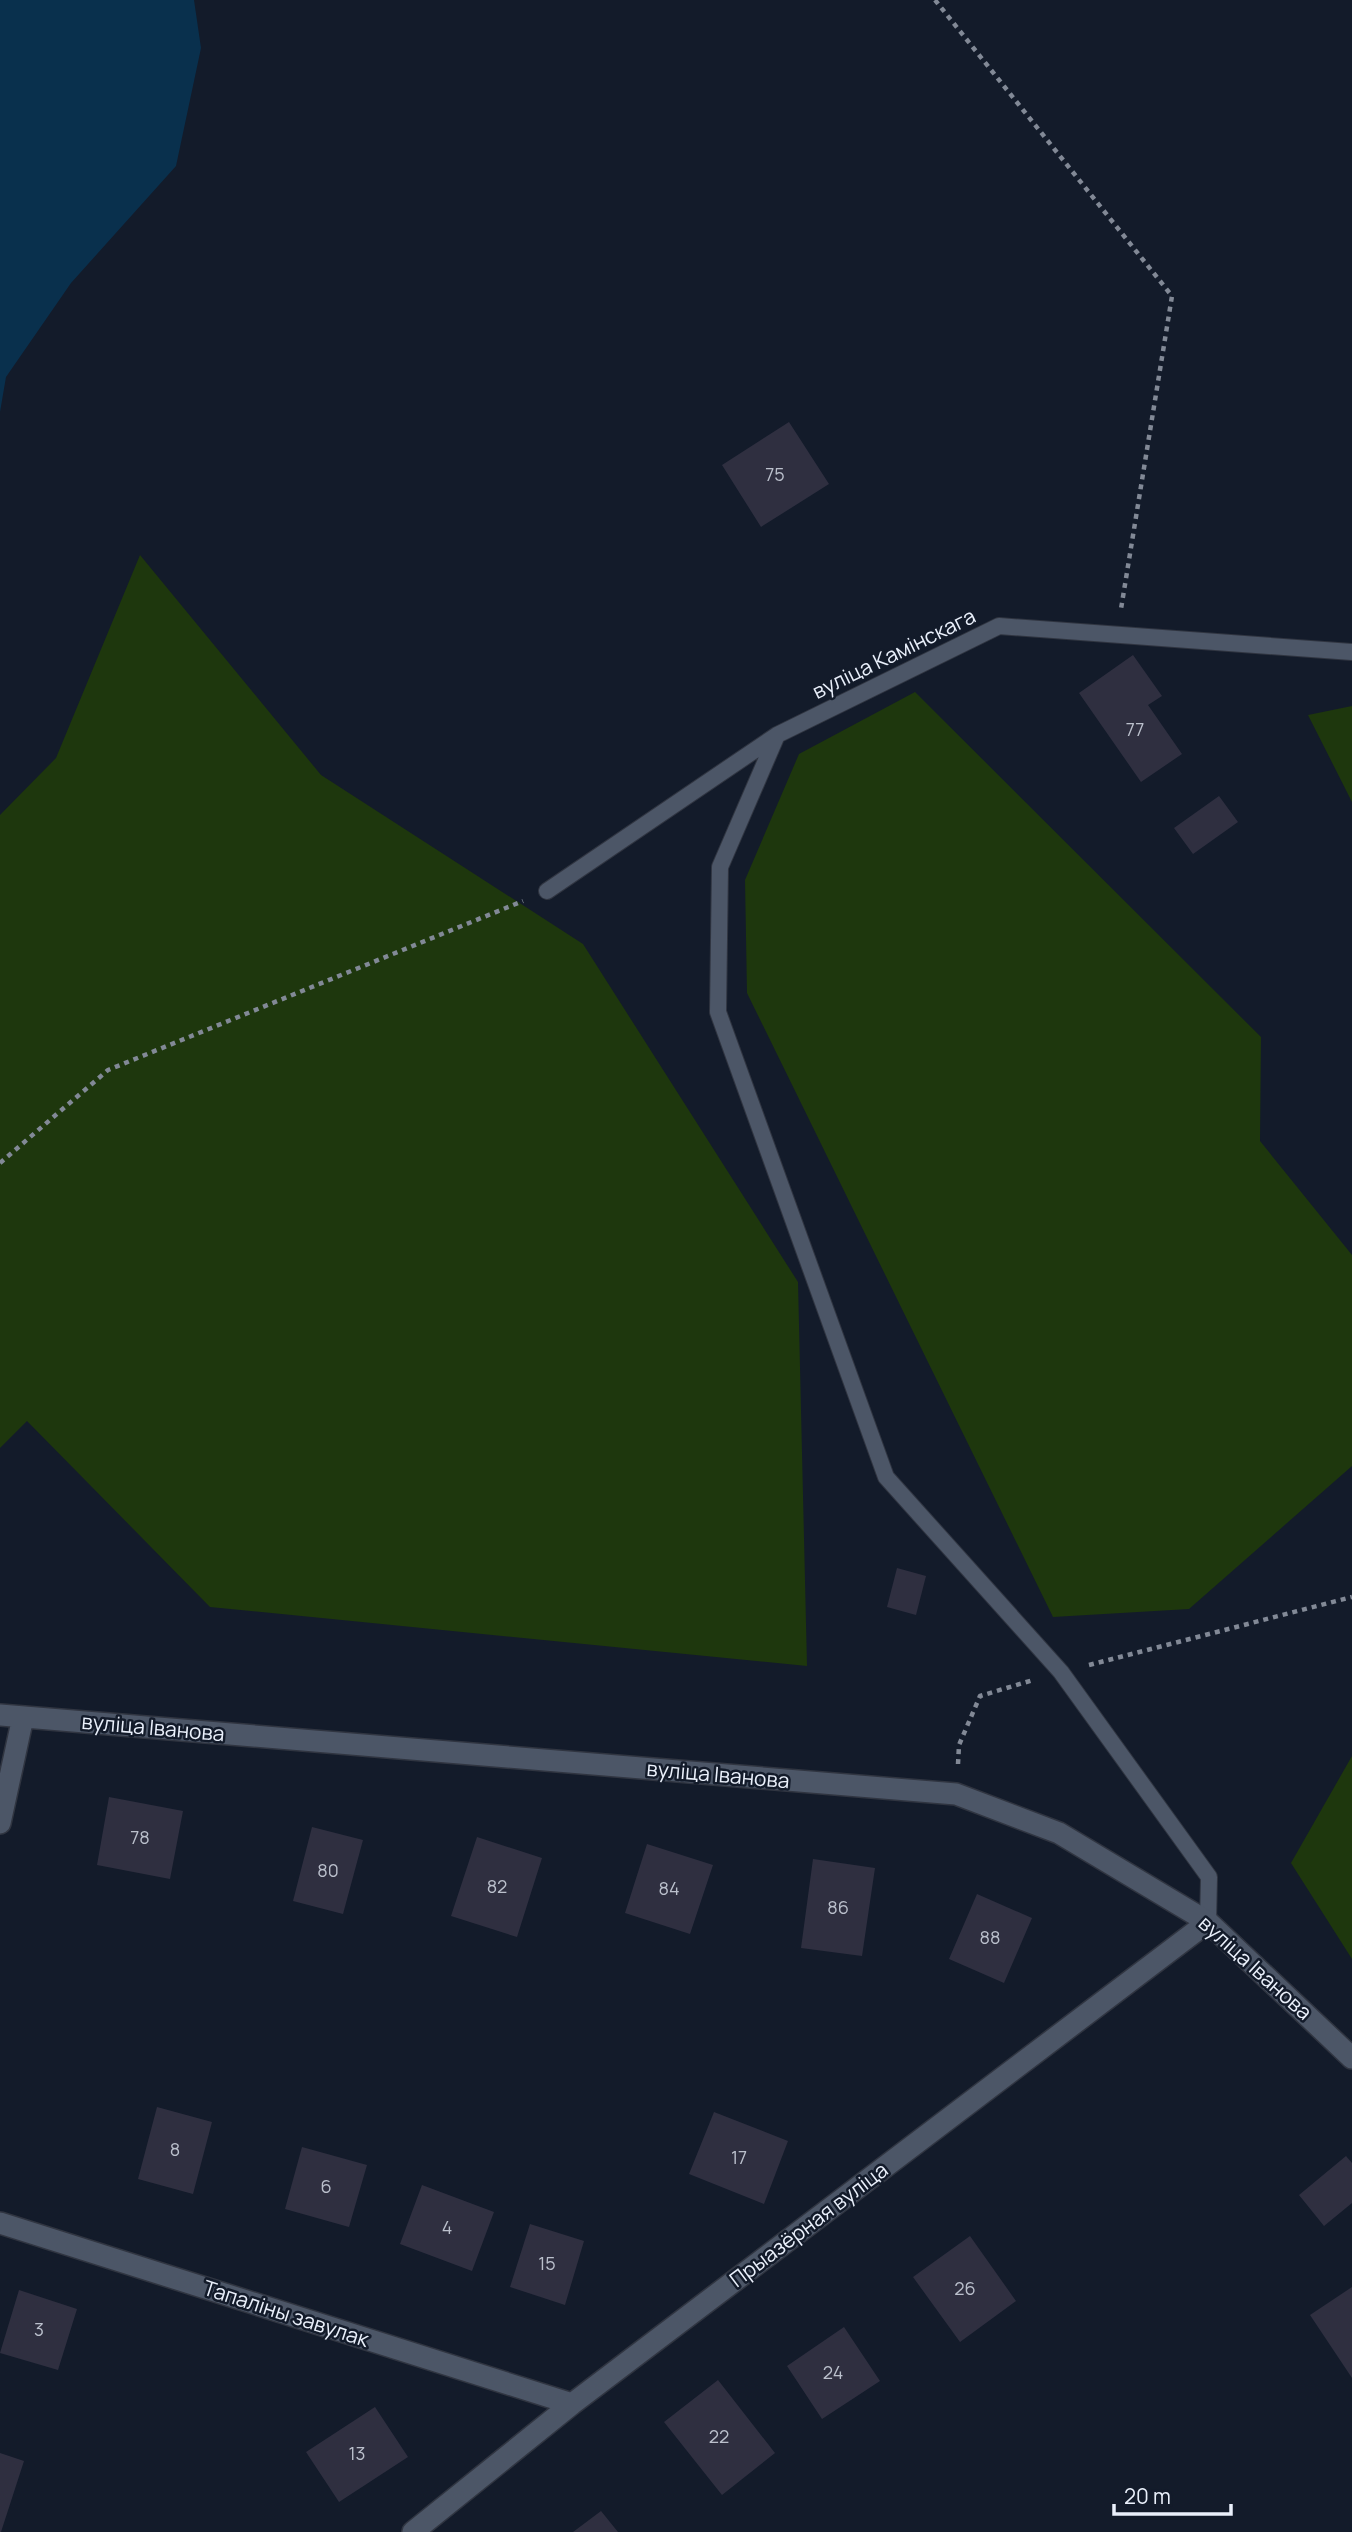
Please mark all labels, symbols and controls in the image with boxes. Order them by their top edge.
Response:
house number: 75 [765,462,785,486]
street label: вуліца Камінскага [807,601,980,705]
house number: 77 [1126,717,1144,741]
street label: вуліца Іванова [80,1707,226,1747]
street label: вуліца Іванова [645,1754,791,1794]
house number: 78 [130,1825,150,1849]
house number: 80 [317,1858,339,1882]
house number: 82 [487,1874,507,1898]
house number: 84 [658,1876,680,1900]
house number: 86 [827,1895,849,1919]
street label: вуліца Іванова [1193,1909,1318,2026]
house number: 88 [980,1925,1000,1949]
house number: 8 [170,2137,180,2161]
house number: 17 [731,2145,747,2169]
street label: Прыазёрная вуліца [724,2155,893,2293]
house number: 6 [320,2174,332,2198]
house number: 4 [442,2215,452,2239]
house number: 15 [538,2251,556,2275]
street label: Тапаліны завулак [200,2273,373,2353]
house number: 26 [954,2276,976,2300]
house number: 3 [34,2317,44,2341]
house number: 24 [823,2360,843,2384]
house number: 22 [709,2424,729,2448]
house number: 13 [349,2441,365,2465]
scale bar [1114,2472,1231,2516]
text: 20 m [1124,2482,1171,2510]

